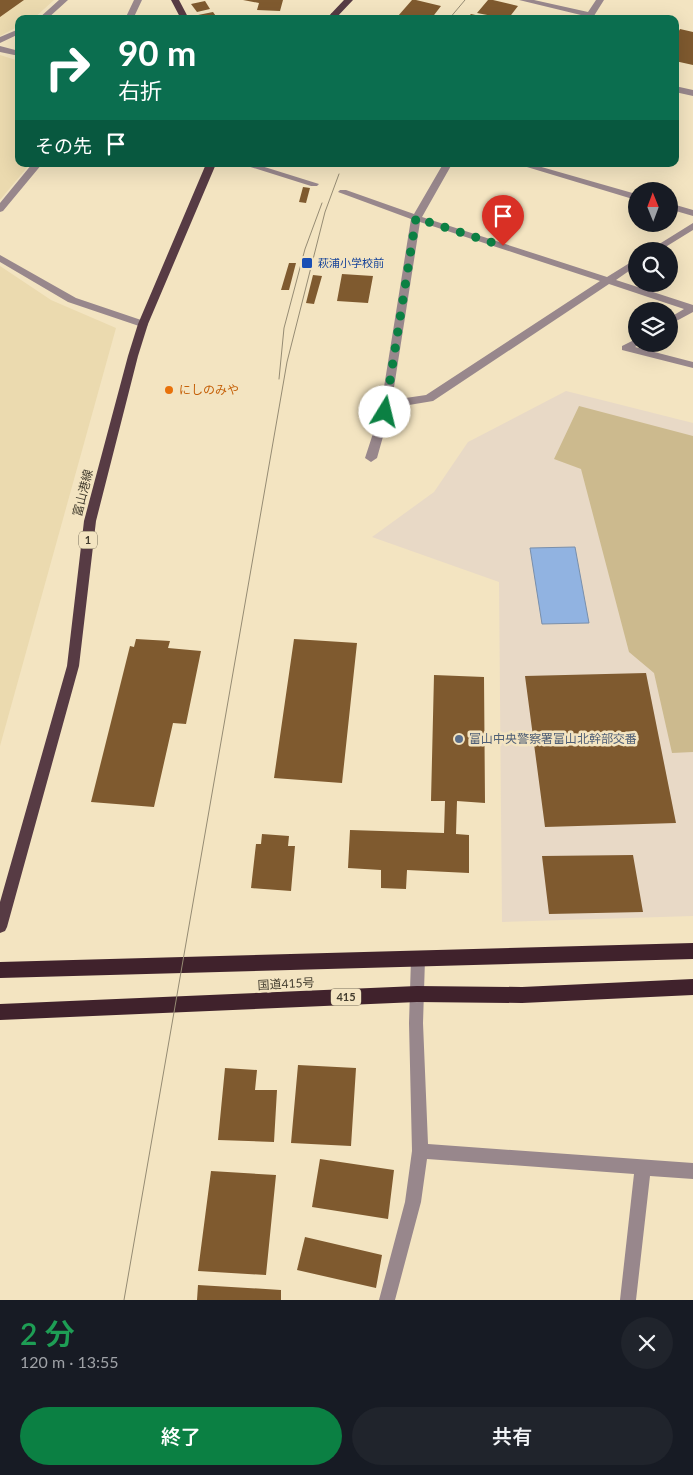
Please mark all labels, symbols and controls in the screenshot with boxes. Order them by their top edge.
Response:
text: 90 m [118,31,196,73]
icon: right [35,35,100,100]
text: 右折 [118,77,162,104]
icon: arrive [102,130,130,158]
text: その先 [35,134,92,157]
north arrow [628,182,678,232]
map controls [628,182,678,352]
pin [482,195,524,246]
icon: arrive [489,202,517,230]
button: search [628,242,678,292]
marker: 萩浦小学校前 [300,256,314,270]
place label: 萩浦小学校前 [318,256,384,269]
button: layers [628,302,678,352]
place label: にしのみや [179,382,239,397]
marker: にしのみや [163,384,175,396]
position arrow [358,385,410,437]
street label: 富山港線 [69,468,96,518]
road number: 1 [79,532,97,548]
place label: 富山中央警察署富山北幹部交番 [469,731,637,746]
marker: 富山中央警察署富山北幹部交番 [453,733,465,745]
street label: 国道415号 [257,975,315,992]
road number: 415 [331,989,361,1006]
text: 2 分 [20,1315,75,1351]
button: close [621,1317,673,1369]
text: 120 m · 13:55 [20,1352,119,1371]
button: 終了 [20,1407,342,1465]
button: 共有 [352,1407,673,1465]

